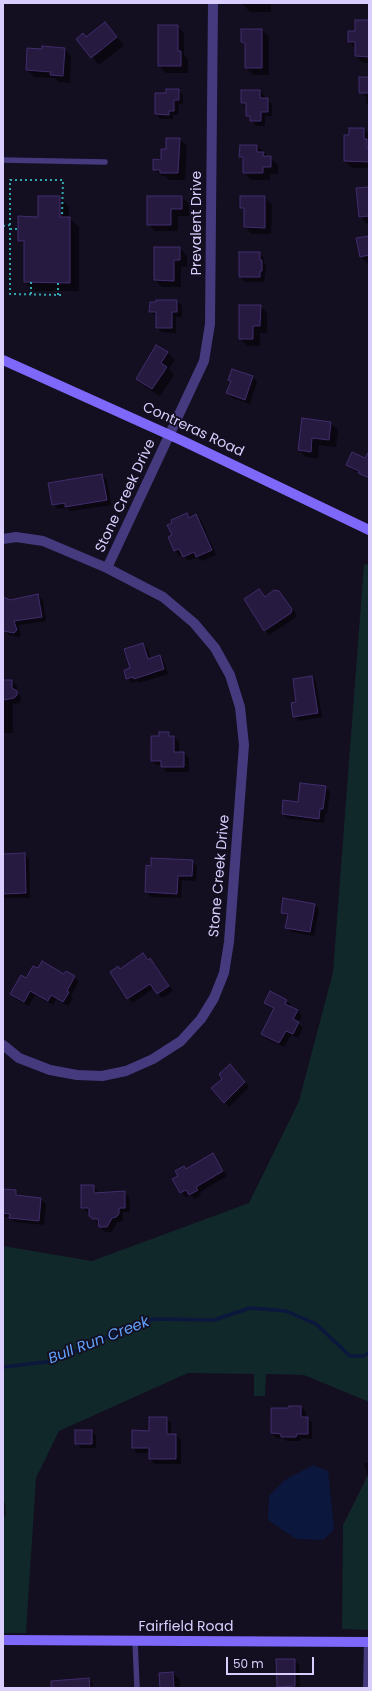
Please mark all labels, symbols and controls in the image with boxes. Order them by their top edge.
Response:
street label: Prevalent Drive [189,171,205,275]
street label: Contreras Road [140,399,246,461]
street label: Stone Creek Drive [92,437,160,555]
street label: Stone Creek Drive [206,814,234,938]
water label: Bull Run Creek [46,1313,152,1369]
street label: Fairfield Road [139,1619,233,1635]
scale bar [228,1649,316,1675]
text: 50 m [233,1655,264,1672]

